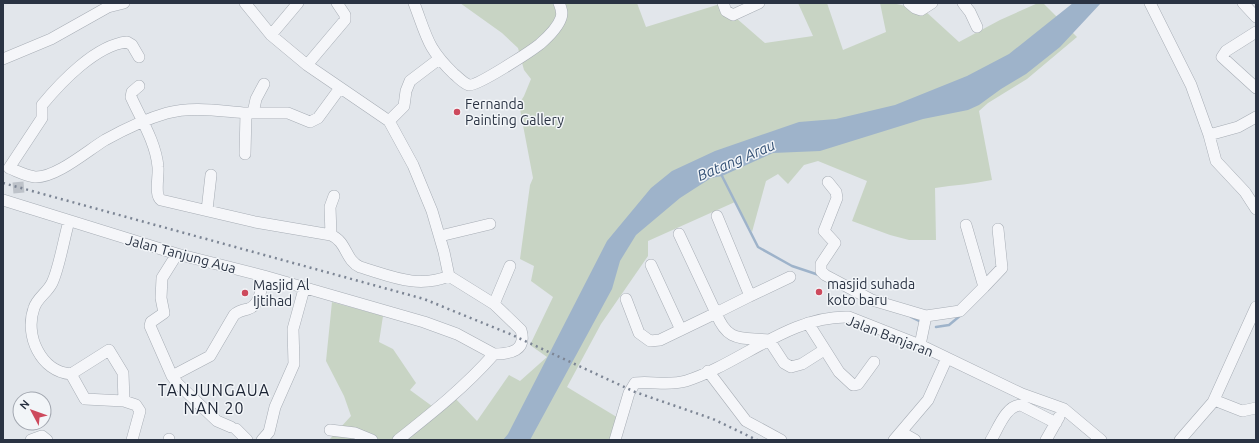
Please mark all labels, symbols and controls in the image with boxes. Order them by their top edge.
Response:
place label: Fernanda Painting Gallery [465,96,564,128]
marker: Fernanda Painting Gallery [452,107,462,117]
water label: Batang Arau [695,136,777,184]
street label: Jalan Tanjung Aua [124,232,238,276]
place label: masjid suhada koto baru [827,276,915,308]
place label: Masjid Al Ijtihad [253,277,310,309]
marker: masjid suhada koto baru [814,287,824,297]
marker: Masjid Al Ijtihad [240,288,250,298]
street label: Jalan Banjaran [844,312,936,360]
district label: TANJUNGAUA NAN 20 [158,381,270,417]
north arrow [12,391,52,431]
text: N [17,397,32,411]

